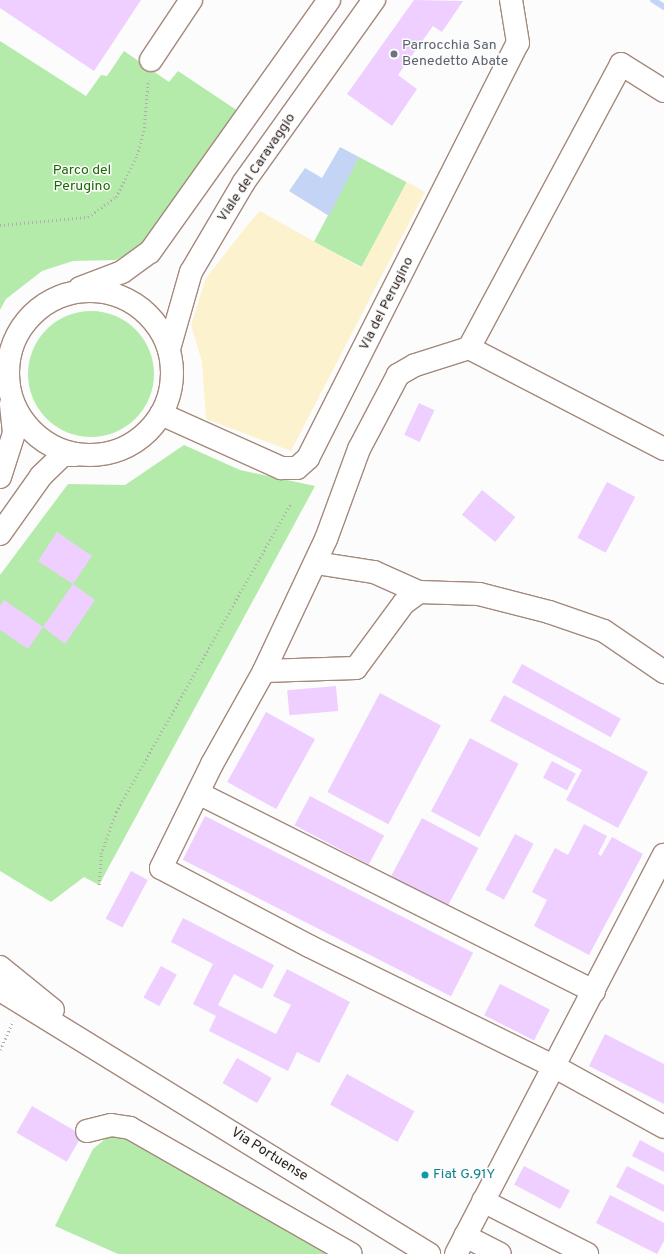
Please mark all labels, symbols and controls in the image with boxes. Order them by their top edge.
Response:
place label: Parrocchia San Benedetto Abate [402,38,509,70]
marker: Parrocchia San Benedetto Abate [389,49,399,59]
street label: Viale del Caravaggio [214,110,300,226]
park label: Parco del Perugino [53,163,111,196]
street label: Via del Perugino [356,254,418,354]
street label: Via Portuense [227,1125,311,1185]
place label: Fiat G.91Y [433,1167,495,1183]
marker: Fiat G.91Y [420,1170,430,1180]

